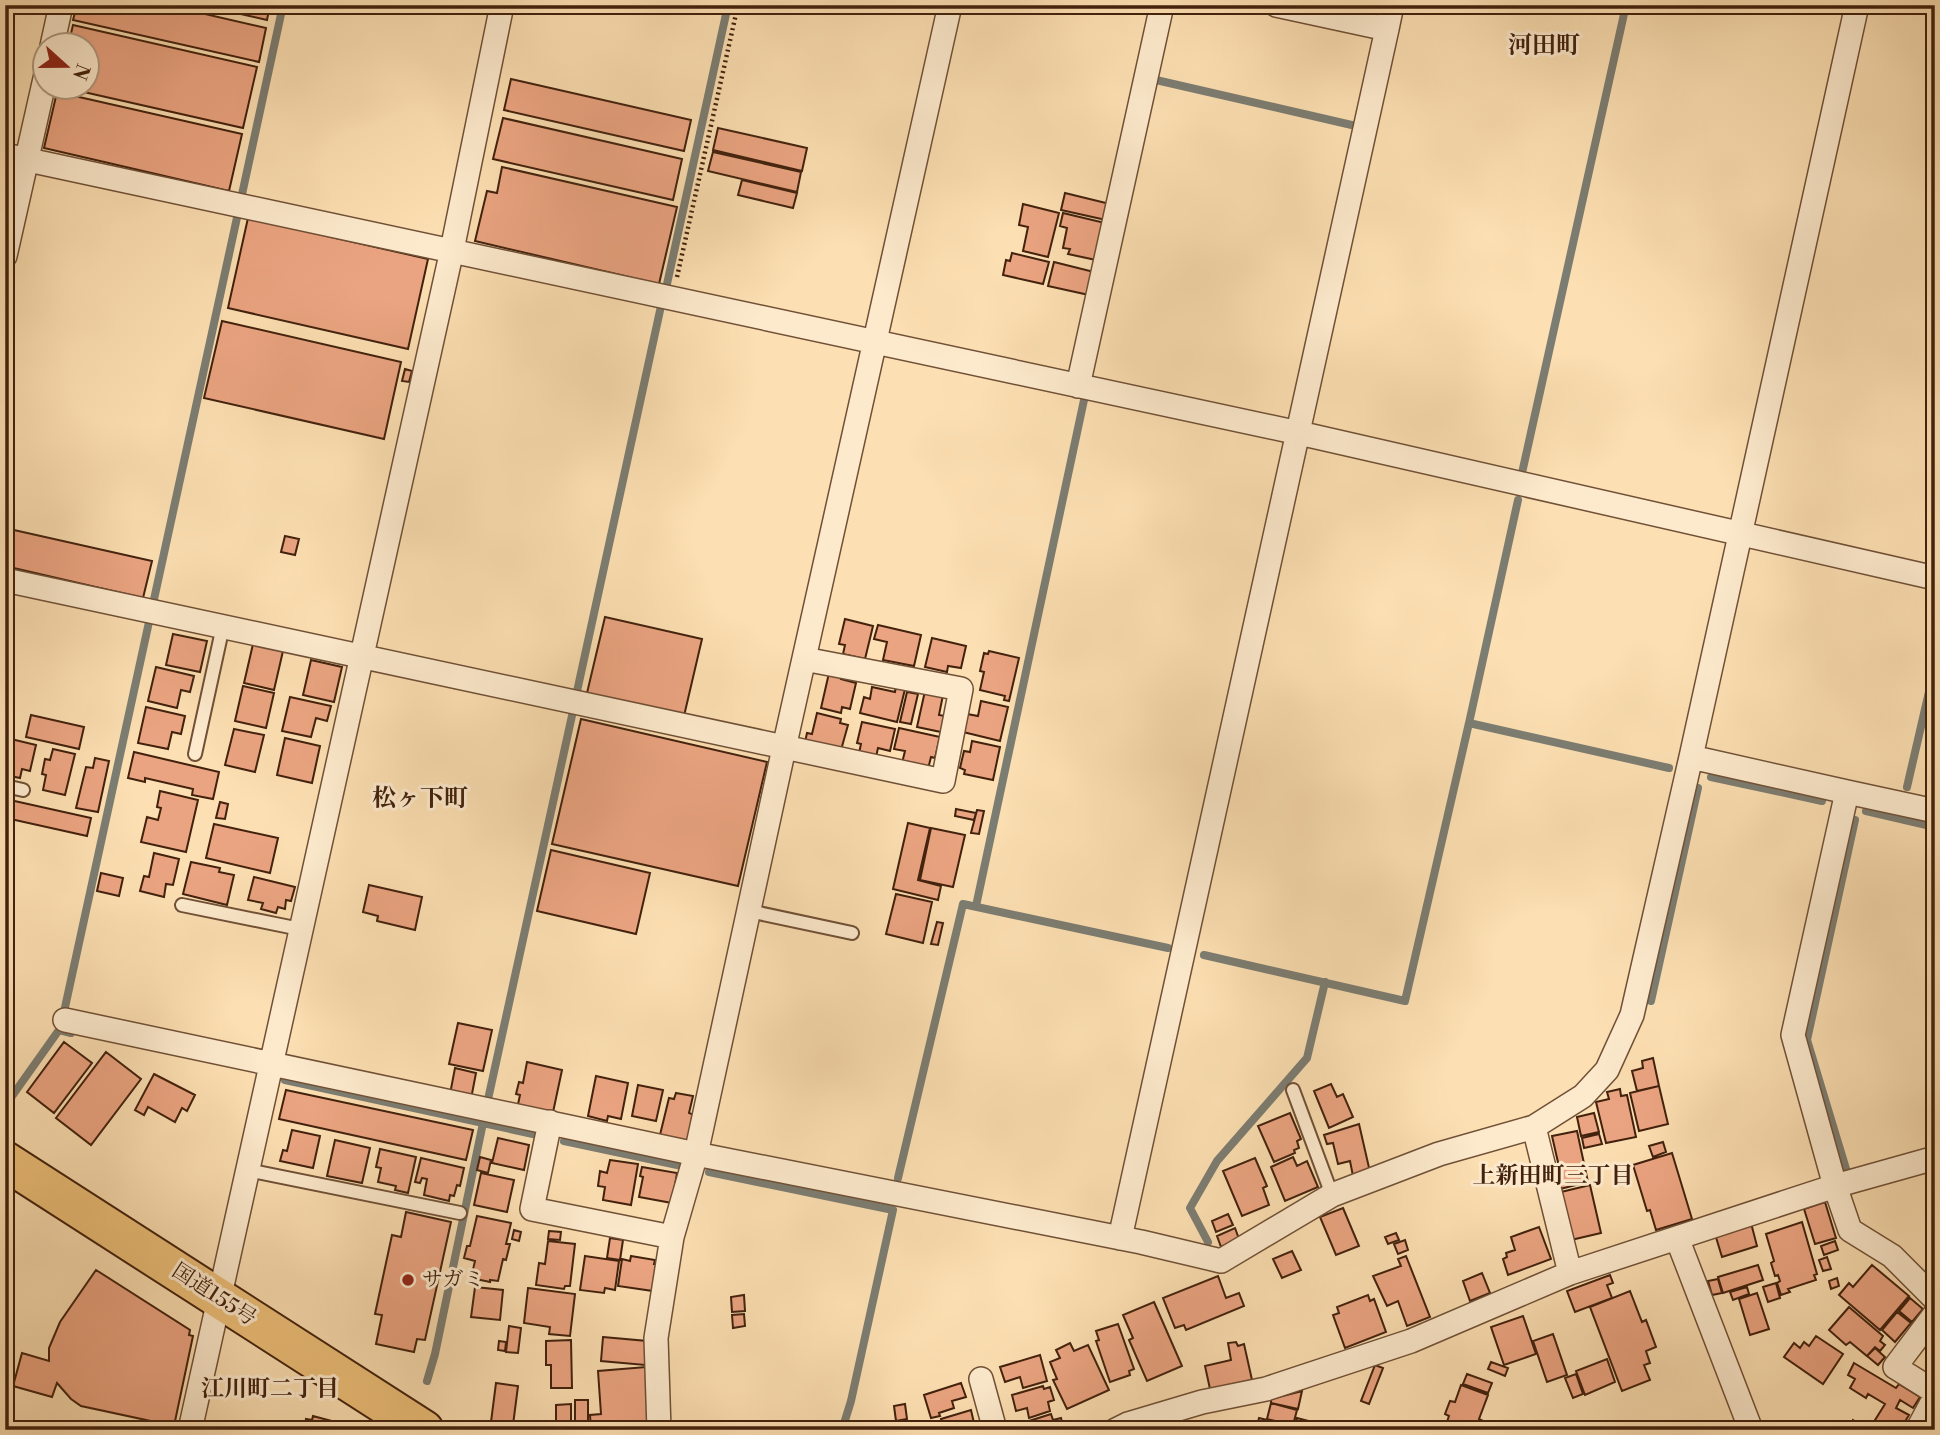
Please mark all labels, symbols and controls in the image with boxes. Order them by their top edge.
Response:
district label: 河田町 [1508,31,1580,61]
north arrow [32,32,102,102]
text: N [67,60,95,83]
district label: 松ヶ下町 [372,784,468,814]
district label: 上新田町三丁目 [1473,1162,1634,1190]
street label: 国道155号 [167,1258,261,1332]
place label: サガミ [422,1267,485,1293]
marker: サガミ [400,1272,416,1288]
district label: 江川町二丁目 [201,1375,339,1403]

